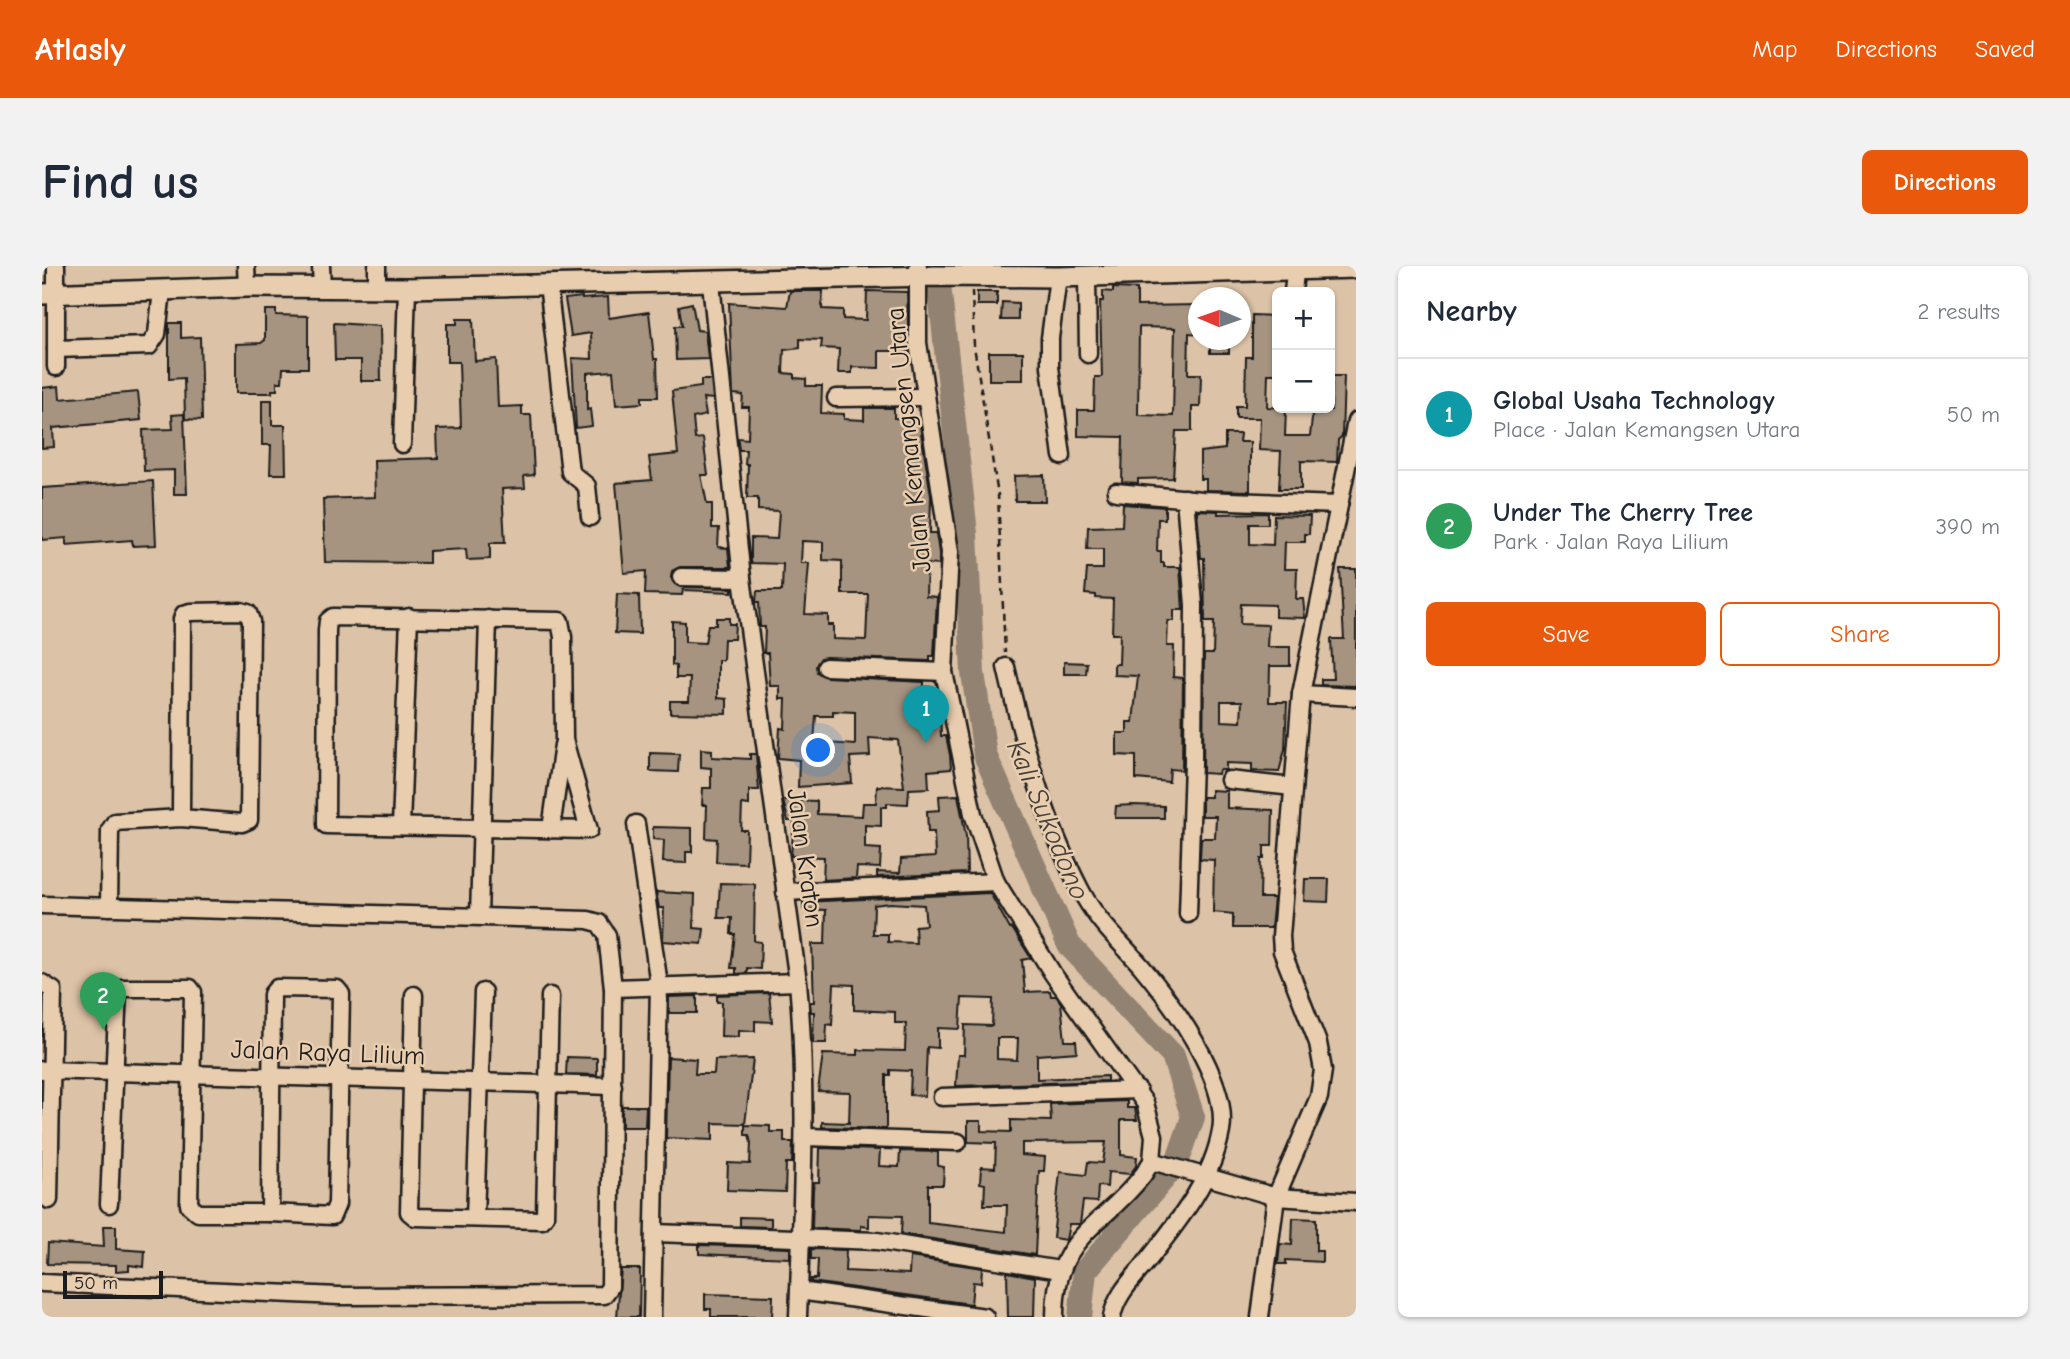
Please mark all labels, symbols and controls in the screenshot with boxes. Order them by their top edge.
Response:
text: Atlasly [35,30,126,68]
text: Map [1752,35,1798,63]
text: Directions [1836,35,1937,63]
text: Saved [1975,35,2035,63]
button: Directions [1862,150,2028,214]
text: Find us [42,154,198,210]
north arrow [1188,287,1251,350]
map controls [1272,287,1335,413]
button: + [1272,287,1335,350]
text: Nearby [1426,294,1517,329]
text: 2 results [1918,298,2000,325]
street label: Jalan Kemangsen Utara [880,306,938,574]
button: − [1272,350,1335,413]
text: Global Usaha Technology [1493,386,1775,416]
text: 1 [1444,401,1454,428]
text: 50 m [1947,401,2000,428]
text: Place · Jalan Kemangsen Utara [1493,416,1800,443]
text: Under The Cherry Tree [1493,498,1753,528]
text: 2 [1443,513,1455,540]
text: 390 m [1935,513,2000,540]
text: Park · Jalan Raya Lilium [1493,528,1729,555]
button: Save [1426,602,1706,666]
button: Share [1720,602,2000,666]
pin: 1 [903,685,949,743]
your location [801,733,835,767]
water label: Kali Sukodono [1000,735,1096,905]
street label: Jalan Kraton [780,787,830,929]
pin: 2 [80,972,126,1030]
street label: Jalan Raya Lilium [230,1035,426,1071]
scale bar [63,1268,163,1300]
text: 50 m [74,1272,118,1294]

